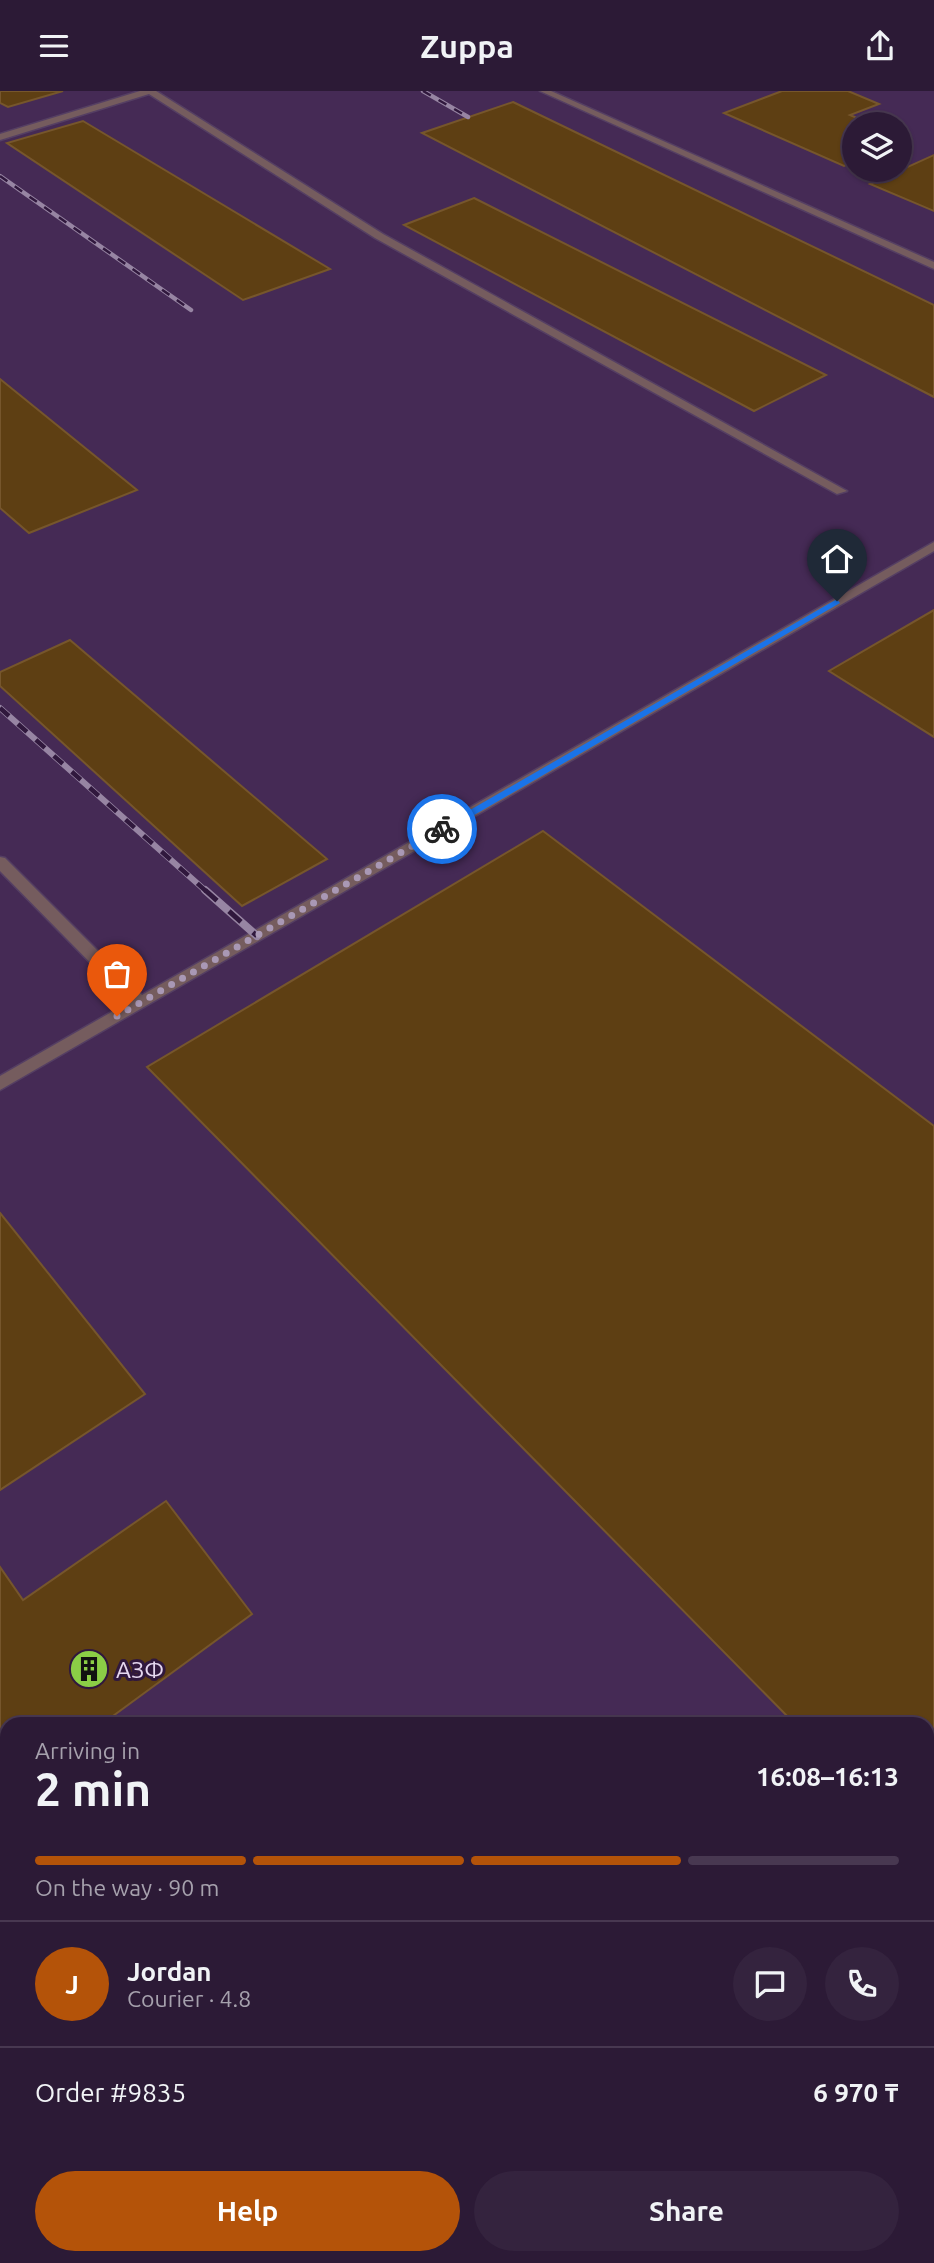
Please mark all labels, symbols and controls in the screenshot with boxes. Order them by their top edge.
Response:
icon: menu [35,27,73,65]
icon: share [861,27,899,65]
text: Zuppa [420,28,514,64]
map controls [842,112,912,182]
button: layers [842,112,912,182]
pin [807,529,867,601]
icon: home [818,540,856,578]
courier [407,794,477,864]
icon: bike [423,810,461,848]
pin [87,944,147,1016]
icon: bag [98,955,136,993]
building icon: АЗФ [68,1648,110,1690]
place label: АЗФ [116,1657,164,1682]
text: Arriving in [35,1738,140,1763]
text: 16:08–16:13 [756,1762,899,1791]
text: 2 min [35,1763,151,1815]
text: On the way · 90 m [35,1875,219,1900]
button: chat [733,1947,807,2021]
button: phone [825,1947,899,2021]
text: Jordan [127,1957,212,1986]
text: J [65,1970,79,1999]
text: Courier · 4.8 [127,1986,251,2011]
text: Order #9835 [35,2078,186,2107]
text: 6 970 ₸ [813,2078,899,2107]
button: Help [35,2171,460,2251]
button: Share [474,2171,899,2251]

